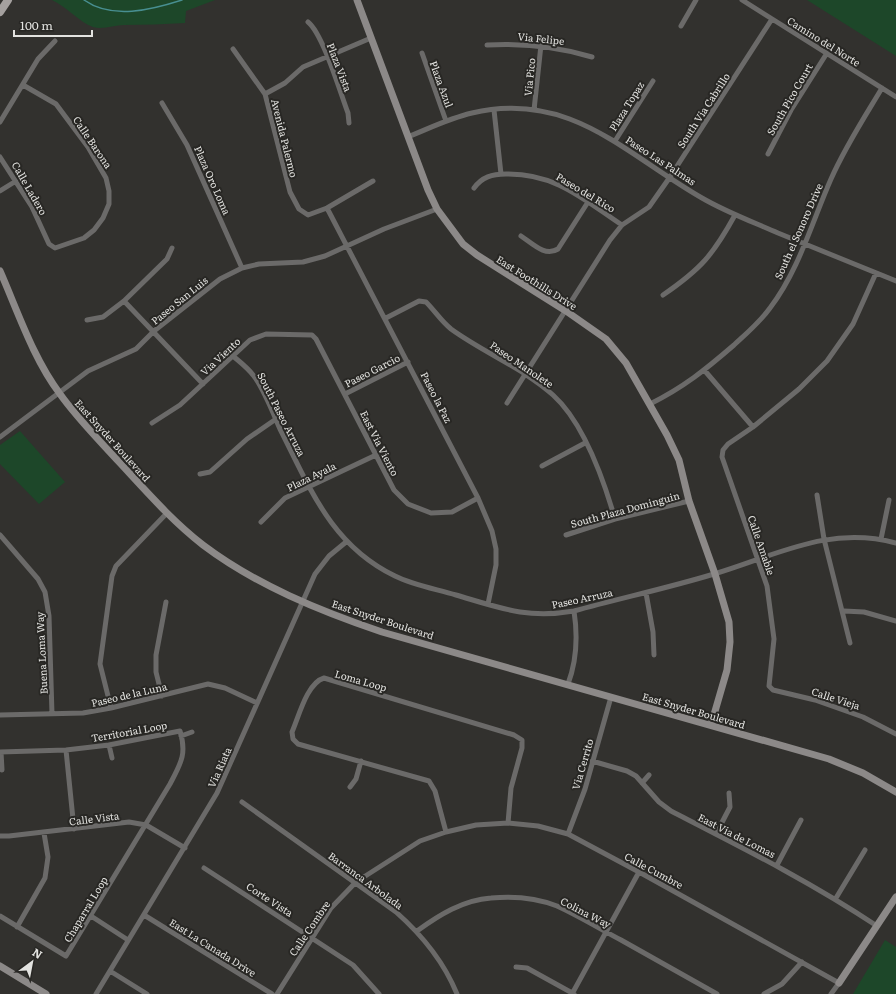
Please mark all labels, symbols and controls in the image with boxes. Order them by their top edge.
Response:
scale bar [14,12,92,38]
street label: Camino del Norte [785,12,863,70]
text: 100 m [20,16,53,34]
street label: Via Felipe [517,28,565,48]
street label: Plaza Vista [324,40,356,94]
street label: Via Pico [520,57,538,97]
street label: Plaza Azul [427,58,458,110]
street label: South Pico Court [762,60,816,138]
street label: South Via Cabrillo [673,69,733,151]
street label: Plaza Topaz [605,78,647,134]
street label: Avenida Palermo [268,97,302,179]
street label: Calle Barona [70,113,116,172]
street label: Paseo Las Palmas [623,132,700,189]
street label: Plaza Oro Loma [191,143,235,218]
street label: Calle Ladero [9,159,51,218]
street label: Paseo del Rico [554,168,619,216]
street label: South el Sonoro Drive [770,181,826,281]
street label: East Foothills Drive [494,251,580,313]
street label: Paseo San Luis [147,272,211,328]
street label: Via Viento [197,333,243,378]
street label: Paseo Manolete [487,337,557,391]
street label: Paseo Garcio [342,350,402,390]
street label: South Paseo Arruza [254,369,310,459]
street label: Paseo la Paz [418,369,456,425]
street label: East Snyder Boulevard [72,395,154,485]
street label: East Via Viento [357,408,403,479]
street label: Plaza Ayala [284,457,339,494]
street label: South Plaza Dominguin [569,487,682,531]
street label: Calle Amable [745,513,779,577]
street label: Paseo Arruza [550,584,615,612]
street label: East Snyder Boulevard [330,595,436,643]
street label: Buena Loma Way [31,611,51,695]
street label: Loma Loop [333,665,389,695]
street label: Paseo de la Luna [90,678,169,710]
street label: Calle Vieja [810,683,863,713]
street label: East Snyder Boulevard [641,688,747,732]
street label: Territorial Loop [90,717,168,745]
street label: Via Cerrito [568,737,596,791]
street label: Via Riata [203,744,235,790]
street label: Calle Vista [68,807,121,829]
street label: East Via de Lomas [696,809,779,861]
street label: Barranca Arbolada [325,848,407,913]
street label: Calle Cumbre [622,848,686,892]
street label: Chaparral Loop [59,873,111,945]
street label: Corte Vista [244,878,297,920]
street label: Colina Way [558,893,614,931]
street label: Calle Combre [285,897,333,959]
street label: East La Canada Drive [167,914,259,980]
north arrow [12,942,52,982]
text: N [30,943,46,962]

